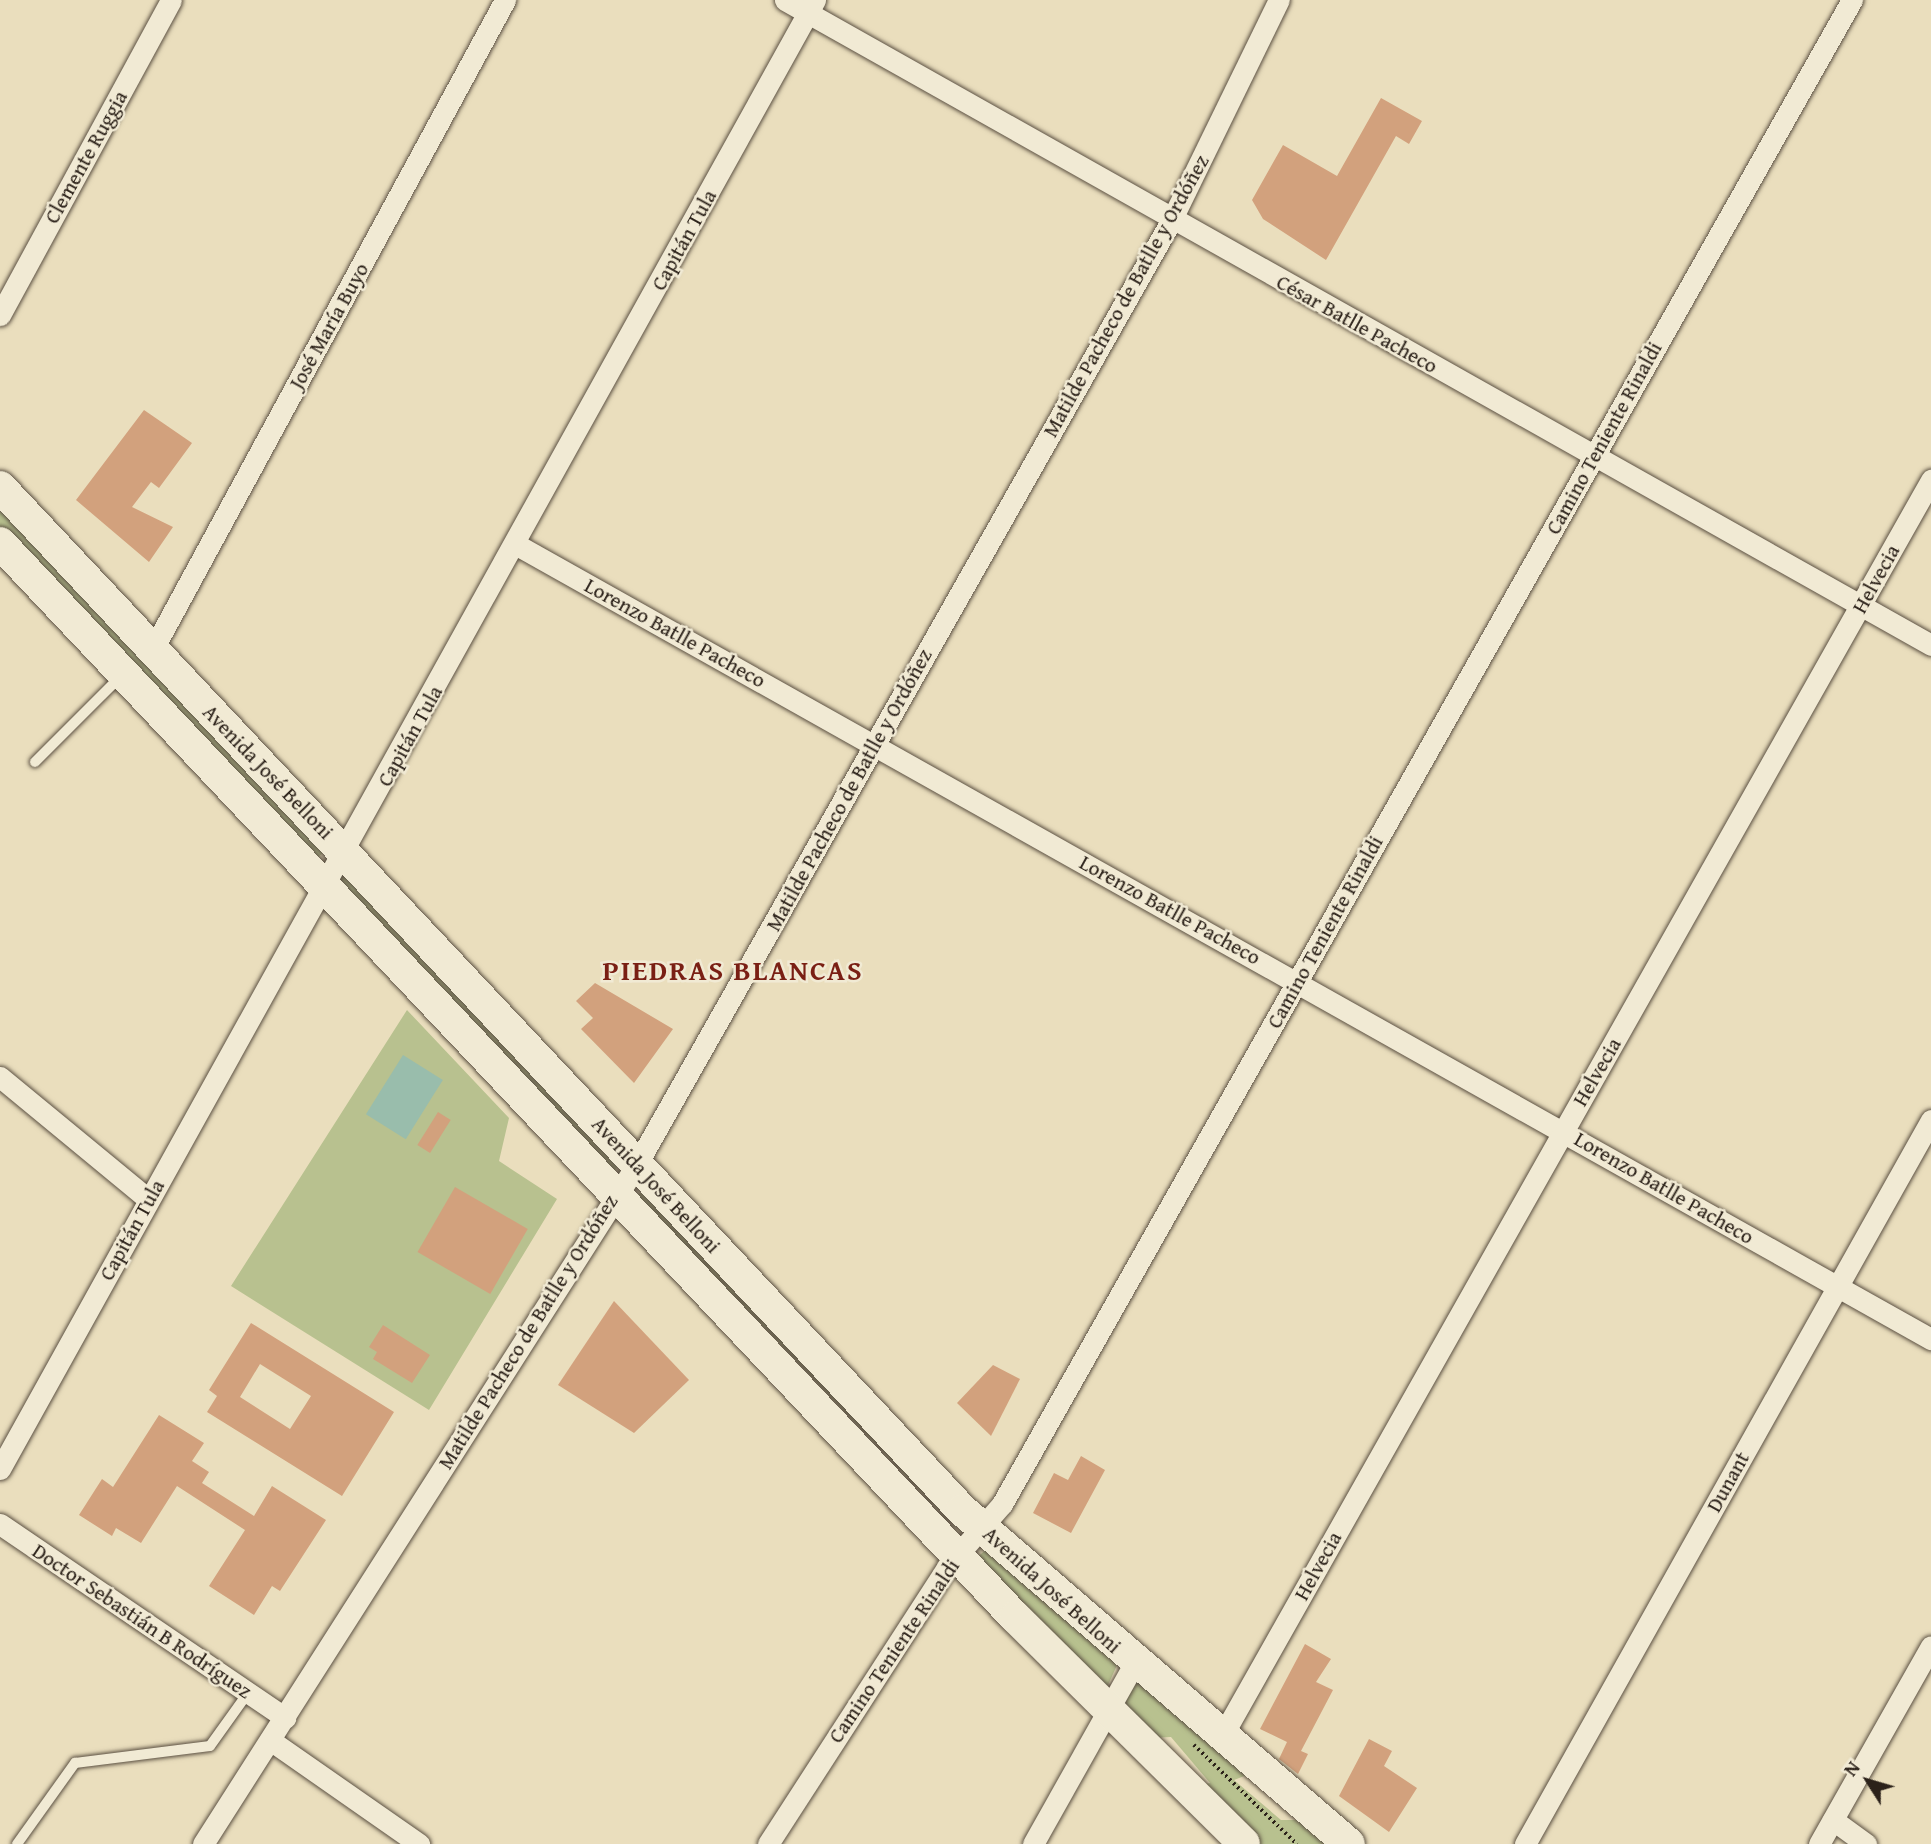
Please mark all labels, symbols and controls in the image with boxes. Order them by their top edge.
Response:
street label: Clemente Ruggia [39,86,133,228]
street label: Matilde Pacheco de Batlle y Ordóñez [1038,150,1214,442]
street label: Capitán Tula [646,185,722,295]
street label: José María Buyo [284,258,374,394]
street label: César Batlle Pacheco [1272,269,1442,379]
street label: Camino Teniente Rinaldi [1541,337,1667,539]
street label: Helvecia [1847,540,1905,618]
street label: Lorenzo Batlle Pacheco [580,573,770,693]
street label: Matilde Pacheco de Batlle y Ordóñez [761,644,937,936]
street label: Capitán Tula [372,681,448,791]
street label: Avenida José Belloni [197,700,339,844]
street label: Camino Teniente Rinaldi [1262,831,1388,1033]
street label: Lorenzo Batlle Pacheco [1075,850,1265,970]
district label: PIEDRAS BLANCAS [604,953,862,987]
street label: Helvecia [1567,1033,1627,1111]
street label: Avenida José Belloni [586,1112,726,1258]
street label: Lorenzo Batlle Pacheco [1570,1126,1758,1250]
street label: Capitán Tula [94,1175,170,1285]
street label: Matilde Pacheco de Batlle y Ordóñez [433,1190,623,1474]
street label: Dunant [1701,1447,1755,1517]
street label: Avenida José Belloni [978,1521,1126,1659]
street label: Helvecia [1289,1527,1347,1605]
street label: Doctor Sebastián B Rodríguez [28,1538,256,1704]
street label: Camino Teniente Rinaldi [823,1554,965,1748]
north arrow [1833,1746,1903,1816]
text: N [1836,1755,1866,1782]

